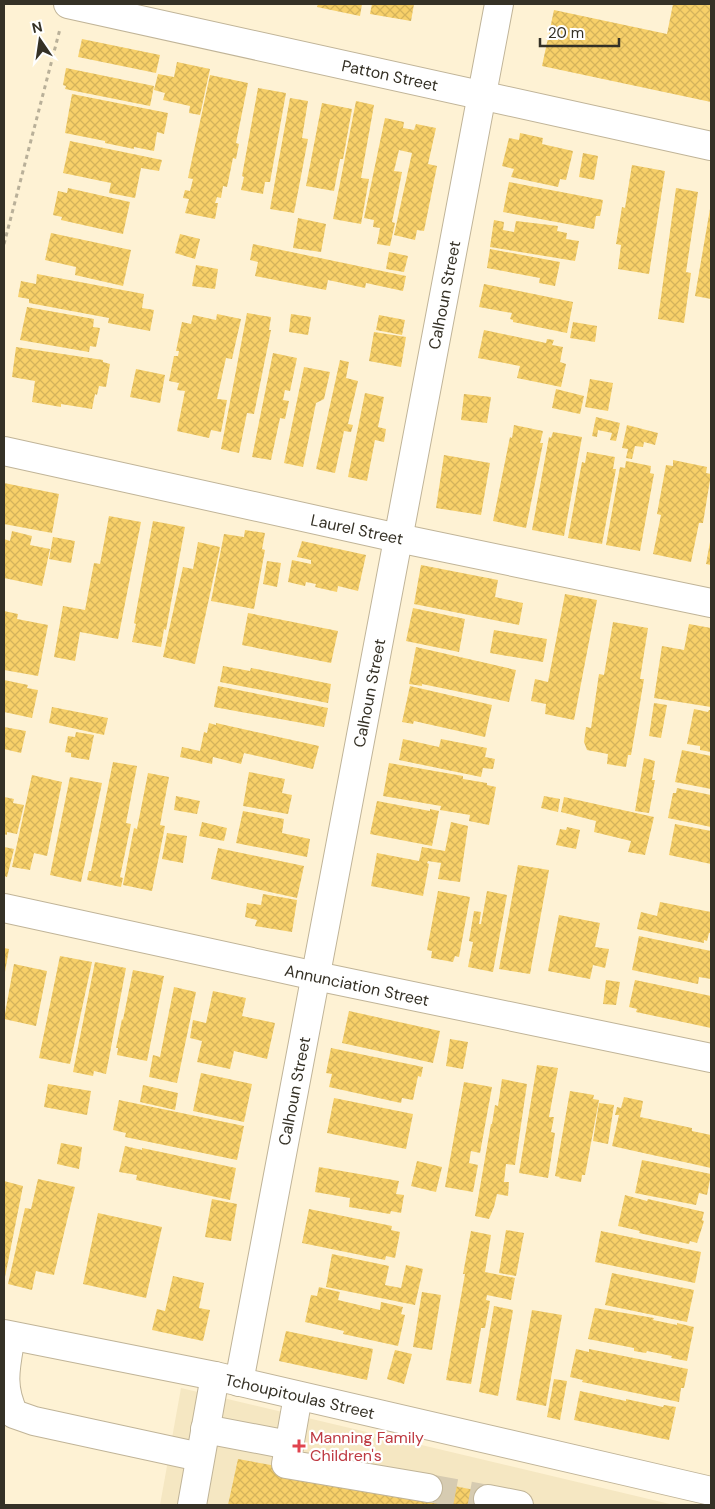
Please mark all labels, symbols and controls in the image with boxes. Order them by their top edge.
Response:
north arrow [15,15,65,65]
scale bar [540,15,619,47]
text: N [30,17,44,37]
text: 20 m [548,23,584,43]
street label: Patton Street [340,55,440,96]
street label: Calhoun Street [424,239,465,351]
street label: Laurel Street [309,509,405,550]
street label: Calhoun Street [349,637,390,749]
street label: Annunciation Street [283,960,431,1011]
street label: Calhoun Street [274,1035,315,1147]
street label: Tchoupitoulas Street [223,1369,377,1424]
place label: Manning Family Children's [310,1427,424,1466]
marker: Manning Family Children's [292,1439,306,1453]

